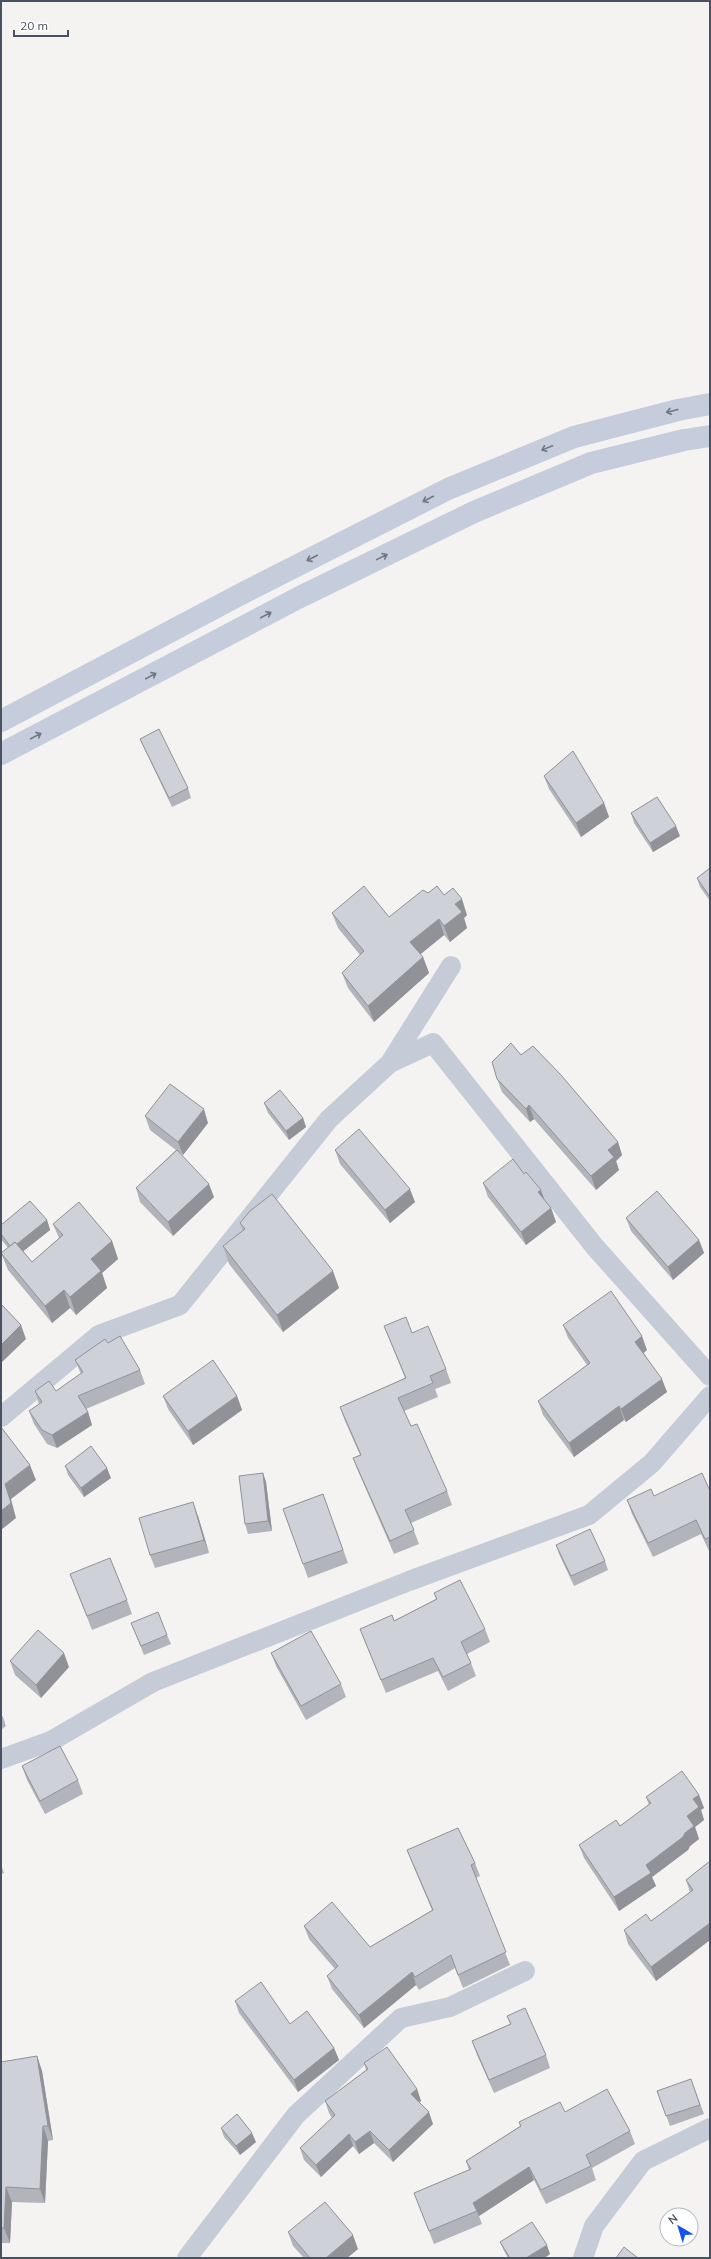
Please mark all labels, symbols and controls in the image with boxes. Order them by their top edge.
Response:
scale bar [14,12,68,38]
text: 20 m [20,18,48,33]
one-way arrow [666,408,679,416]
one-way arrow [542,445,554,452]
one-way arrow [422,496,434,503]
one-way arrow [376,553,388,560]
one-way arrow [306,555,318,562]
one-way arrow [260,611,272,618]
one-way arrow [144,671,156,679]
one-way arrow [29,732,41,739]
north arrow [659,2207,699,2247]
text: N [665,2211,680,2227]

